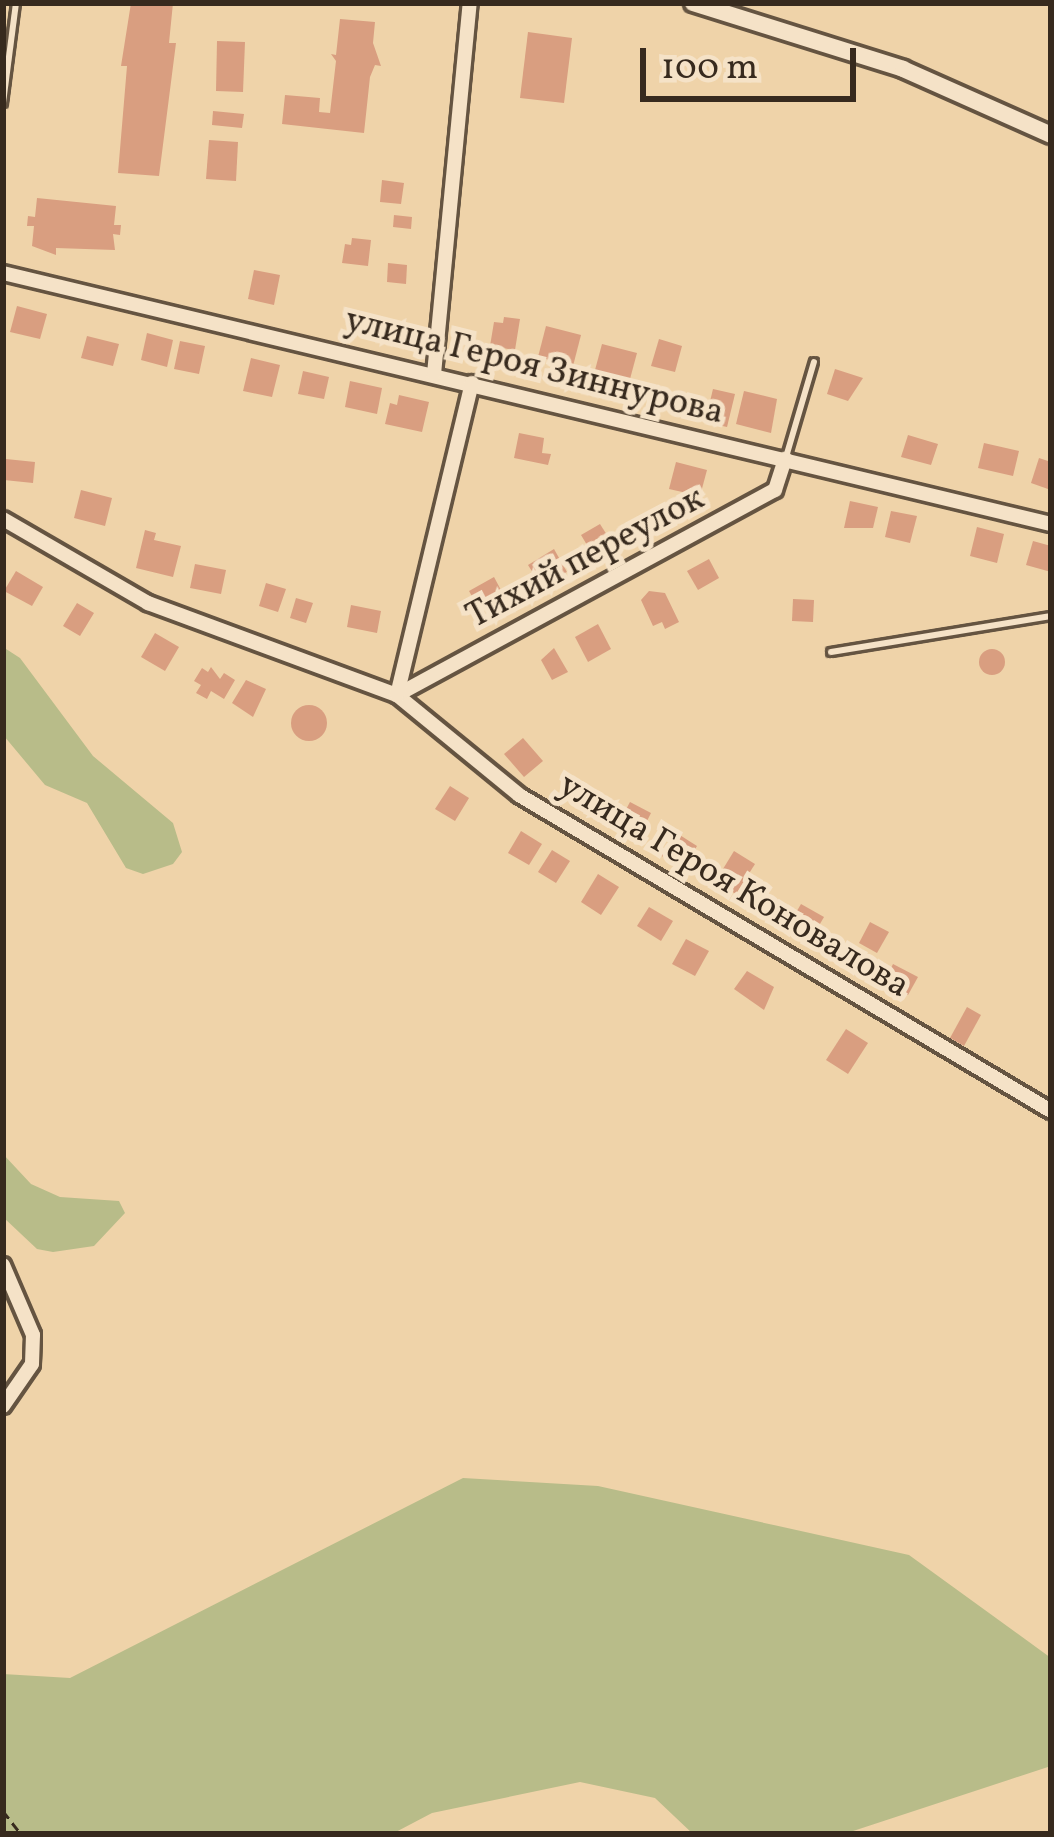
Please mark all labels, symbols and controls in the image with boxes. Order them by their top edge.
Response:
scale bar [646,24,862,98]
text: 100 m [661,44,758,94]
street label: улица Героя Зиннурова [340,300,728,436]
street label: Тихий переулок [460,478,712,640]
street label: улица Героя Коновалова [550,765,916,1009]

